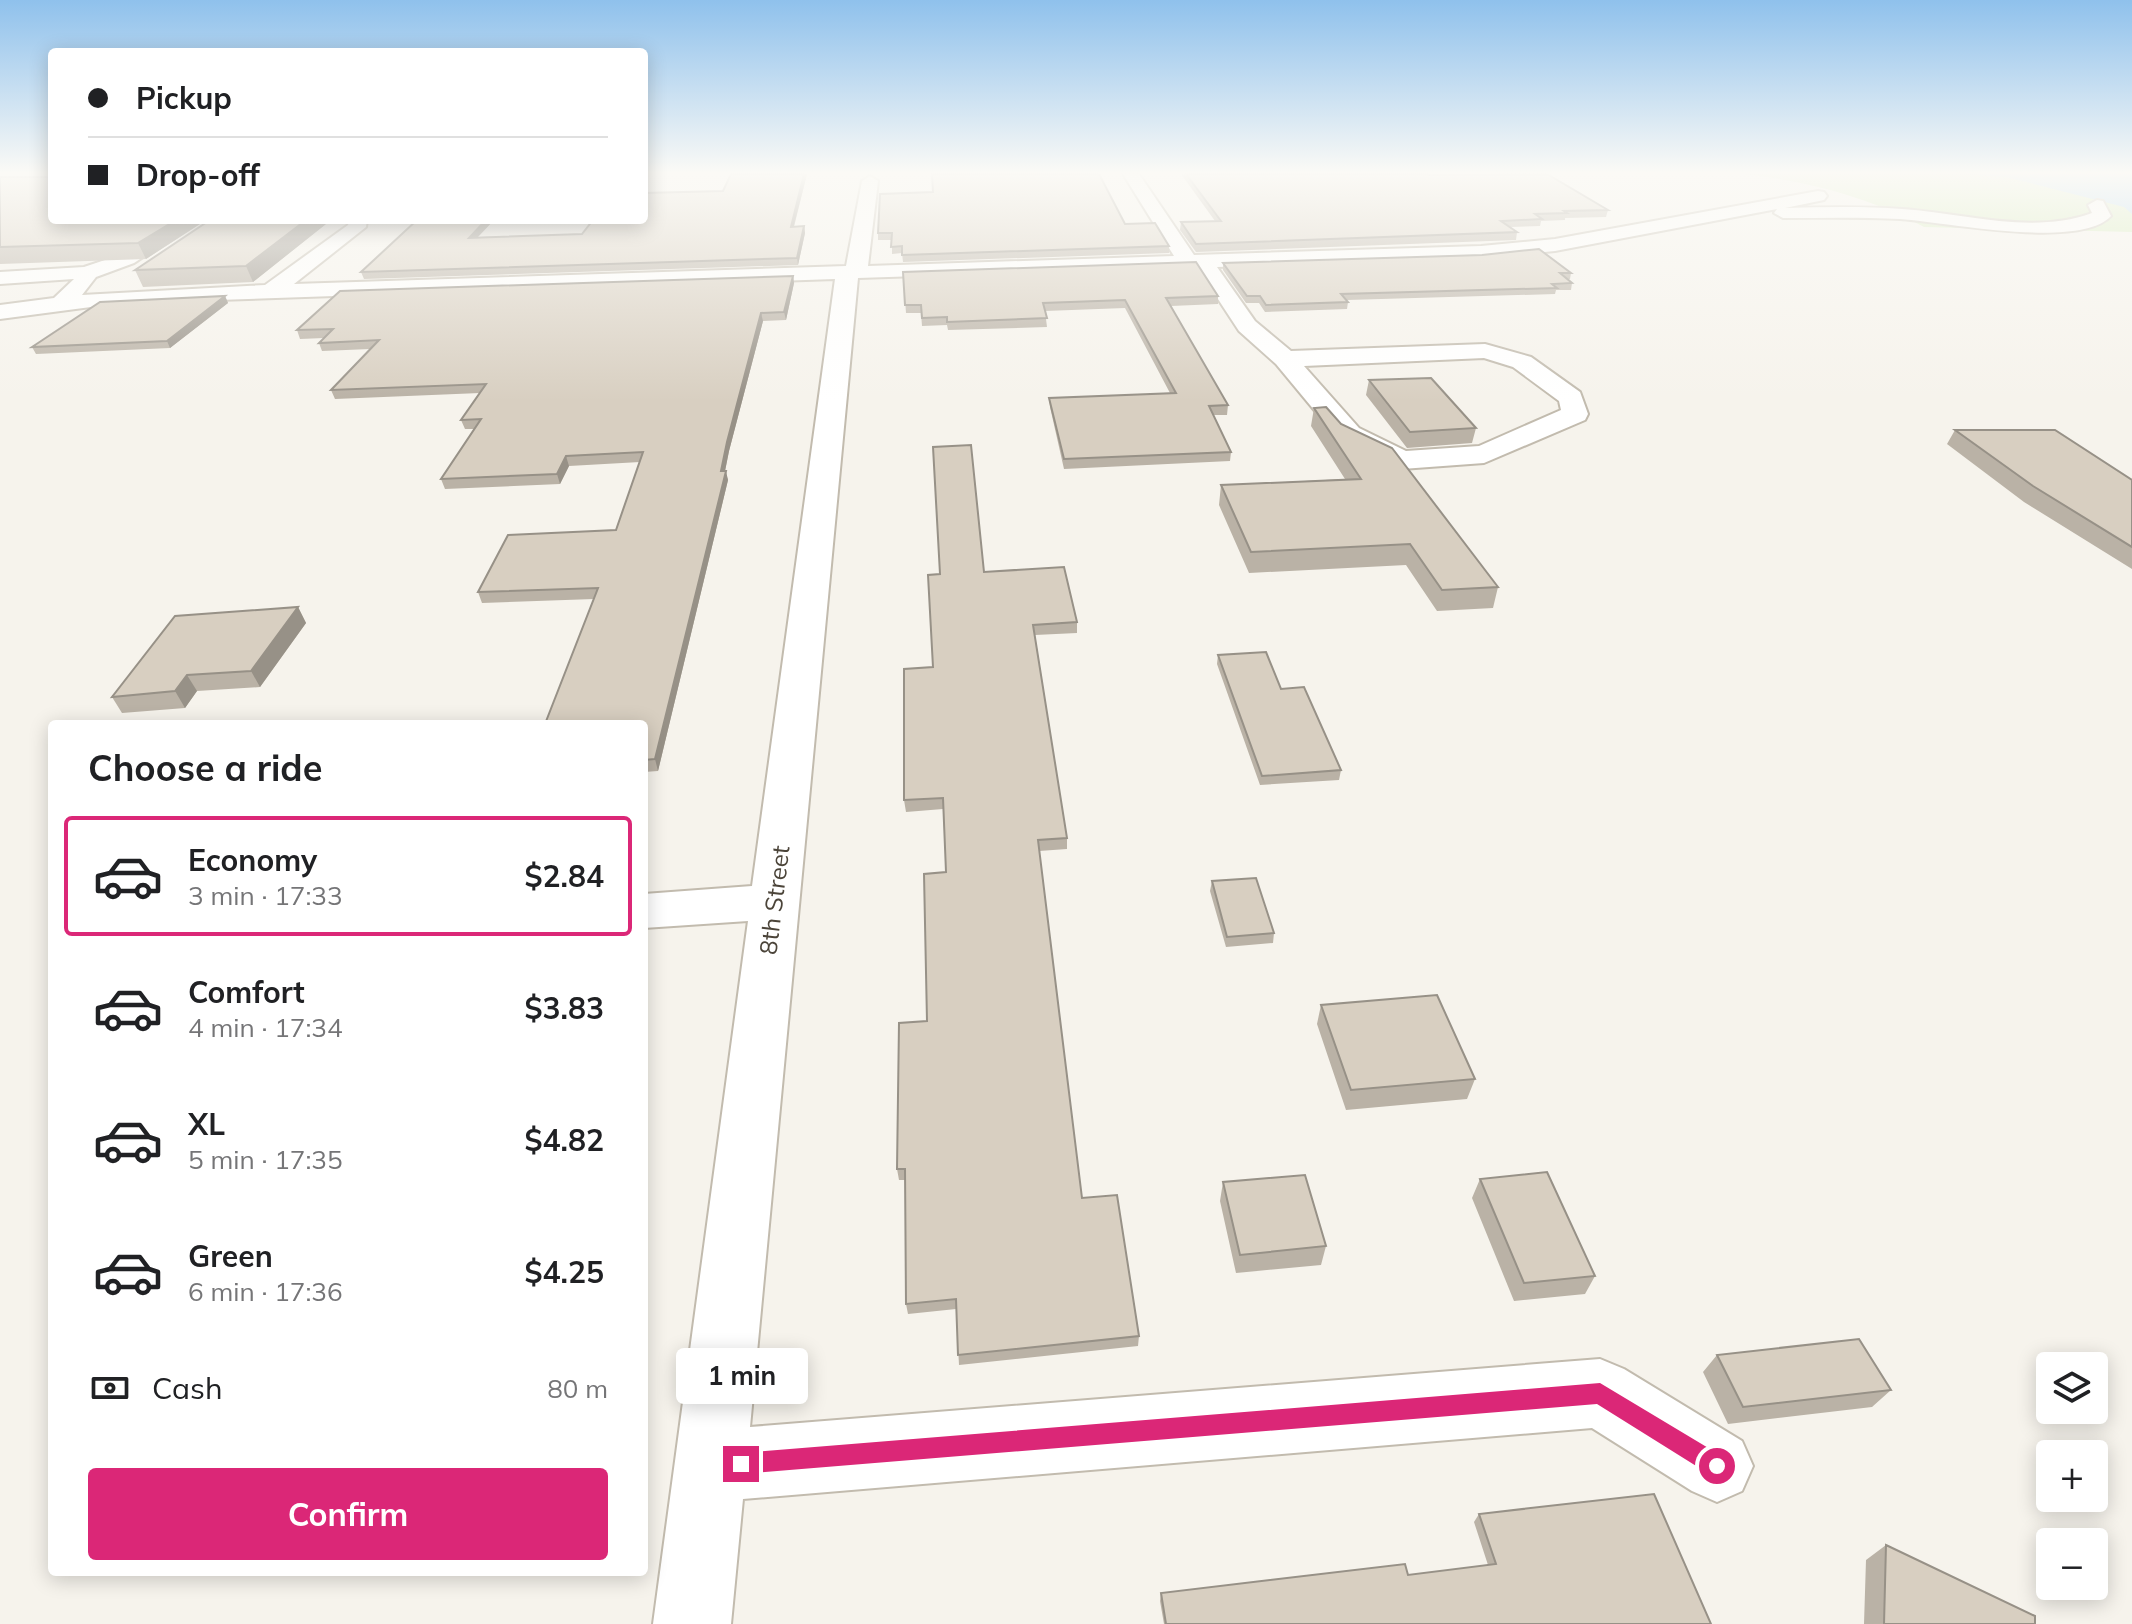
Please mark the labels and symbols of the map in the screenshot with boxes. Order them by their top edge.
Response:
street label: 8th Street [752,844,796,956]
callout: 1 min [675,1348,807,1404]
route end [723,1446,759,1482]
route start [1699,1448,1735,1484]

